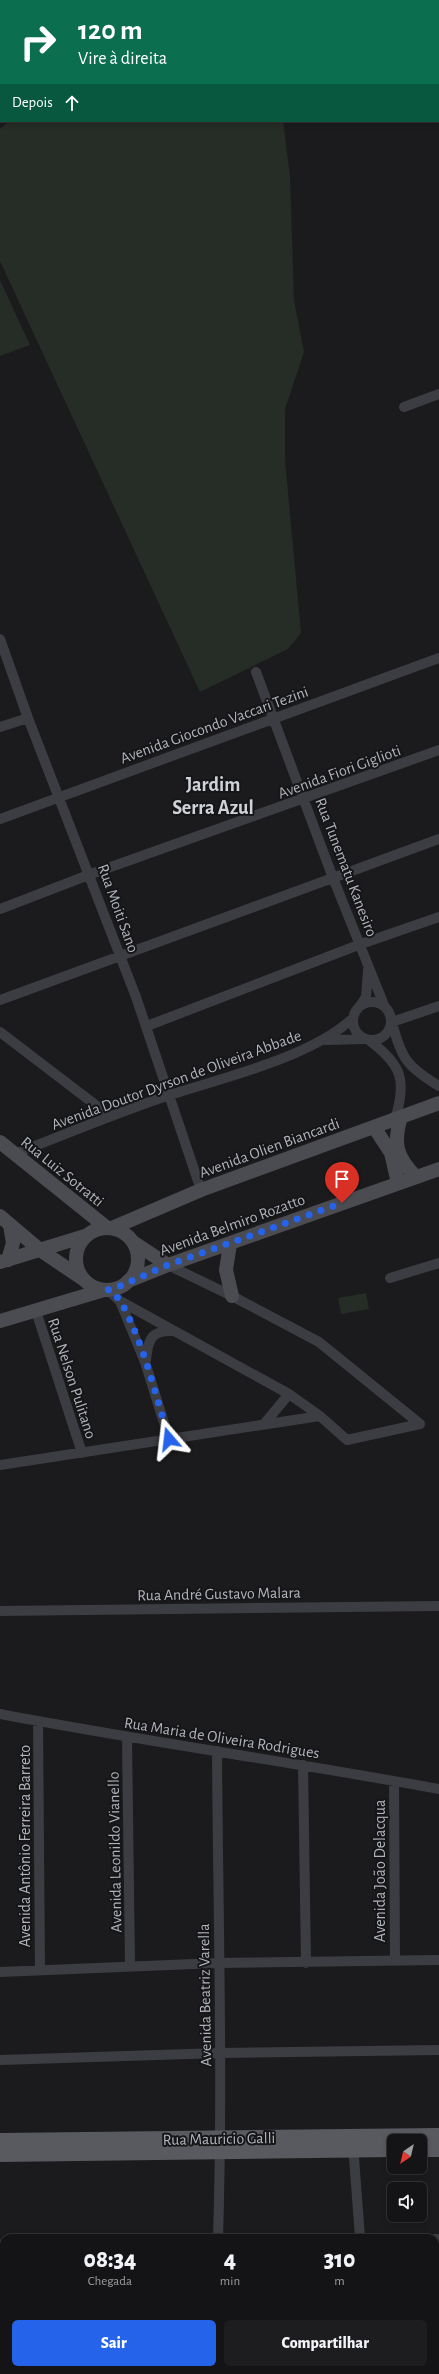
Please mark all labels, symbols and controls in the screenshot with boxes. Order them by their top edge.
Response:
icon: right [12,16,64,68]
text: 120 m [78,17,143,45]
text: Vire à direita [78,50,167,68]
icon: ahead [61,92,83,114]
text: Depois [12,95,53,110]
street label: Avenida Giocondo Vaccari Tezini [118,683,311,766]
street label: Avenida Fiori Giglioti [276,742,403,802]
district label: Jardim Serra Azul [172,775,254,818]
street label: Rua Tunematu Kanesiro [312,796,380,939]
street label: Rua Moiti Sano [95,862,142,955]
street label: Avenida Doutor Dyrson de Oliveira Abbade [49,1027,304,1134]
street label: Avenida Olien Biancardi [197,1115,342,1181]
street label: Rua Luiz Sotratti [18,1134,107,1210]
pin [325,1162,359,1203]
icon: arrive [331,1168,353,1190]
street label: Avenida Belmiro Rozatto [158,1191,307,1259]
street label: Rua Nelson Pulitano [45,1316,99,1441]
position arrow [148,1418,190,1460]
street label: Rua André Gustavo Malara [137,1585,301,1603]
street label: Rua Maria de Oliveira Rodrigues [123,1715,321,1761]
street label: Avenida Antônio Ferreira Barreto [17,1745,33,1947]
street label: Avenida Leonildo Vianello [106,1771,124,1933]
street label: Avenida João Delacqua [372,1800,388,1942]
street label: Avenida Beatriz Varella [196,1923,214,2067]
street label: Rua Mauricio Galli [162,2130,276,2148]
north arrow [387,2134,427,2174]
map controls [387,2134,427,2222]
button: sound [387,2182,427,2222]
text: 08:34 [84,2248,136,2272]
text: 4 [224,2248,236,2272]
text: 310 [324,2248,355,2272]
text: Chegada [88,2275,132,2288]
text: min [220,2275,240,2288]
text: m [334,2275,345,2288]
button: Sair [12,2320,216,2366]
button: Compartilhar [224,2320,427,2366]

